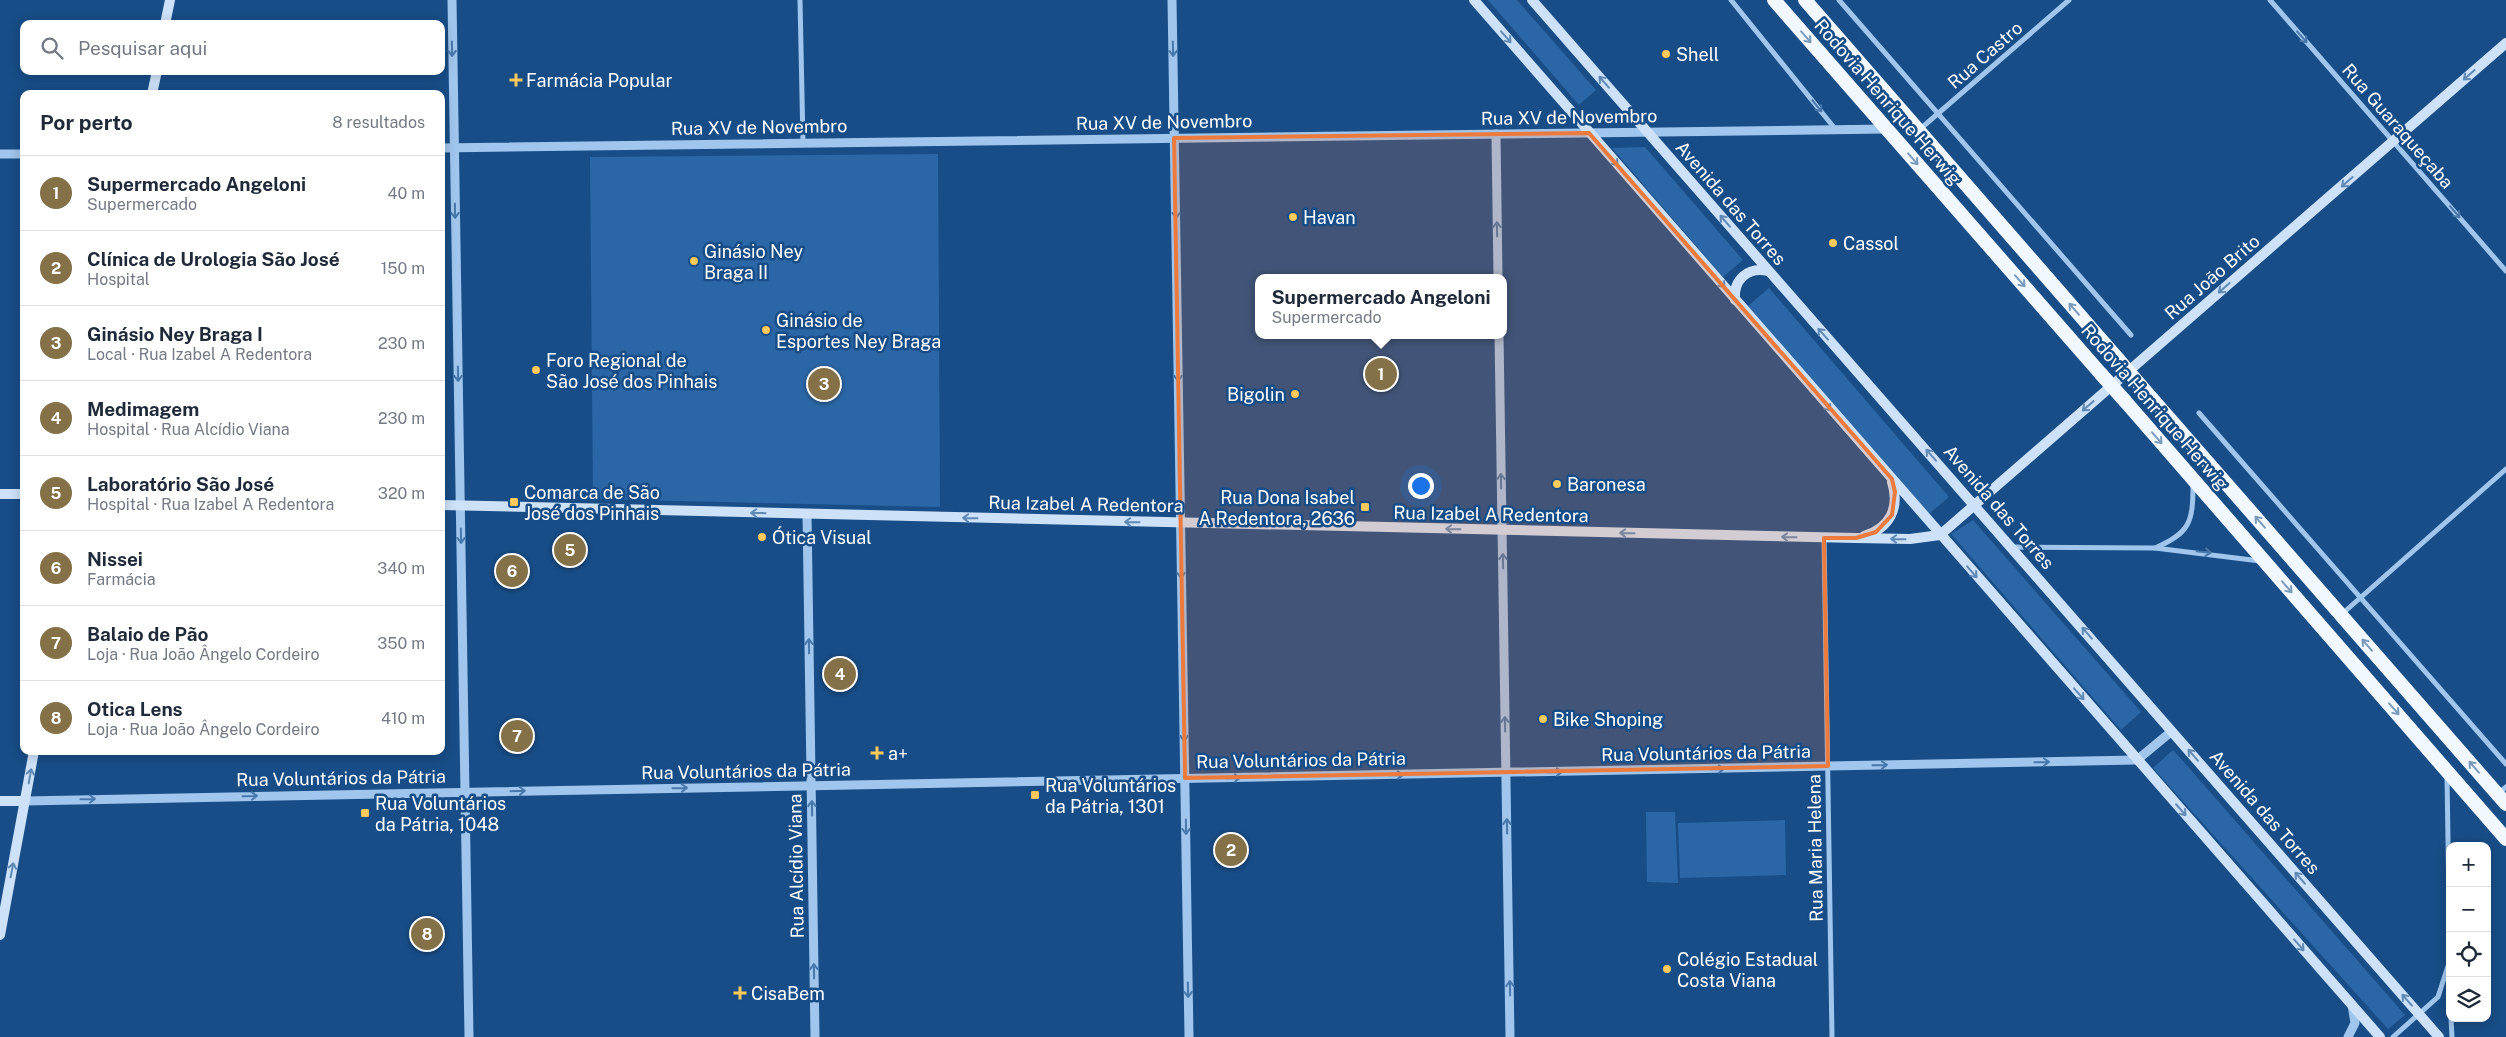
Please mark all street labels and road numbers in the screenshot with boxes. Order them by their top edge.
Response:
street label: Rodovia Henrique Herwig [1810,15,1966,189]
street label: Rua Castro [1943,17,2027,93]
street label: Rua Guaraqueçaba [2338,59,2458,193]
street label: Rua XV de Novembro [1481,105,1657,129]
street label: Rua XV de Novembro [1076,110,1252,134]
street label: Rua XV de Novembro [671,115,847,139]
street label: Avenida das Torres [1671,137,1791,269]
street label: Rua João Brito [2160,230,2264,324]
street label: Rodovia Henrique Herwig [2077,320,2233,494]
street label: Avenida das Torres [1939,441,2059,573]
street label: Rua Izabel A Redentora [988,492,1184,516]
street label: Rua Izabel A Redentora [1393,502,1589,526]
street label: Rua Voluntários da Pátria [1601,741,1811,765]
street label: Avenida das Torres [2205,746,2325,878]
street label: Rua Voluntários da Pátria [1196,748,1406,772]
street label: Rua Voluntários da Pátria [641,759,851,783]
street label: Rua Voluntários da Pátria [236,766,446,790]
street label: Rua Maria Helena [1803,774,1827,922]
street label: Rua Alcídio Viana [784,793,808,939]

